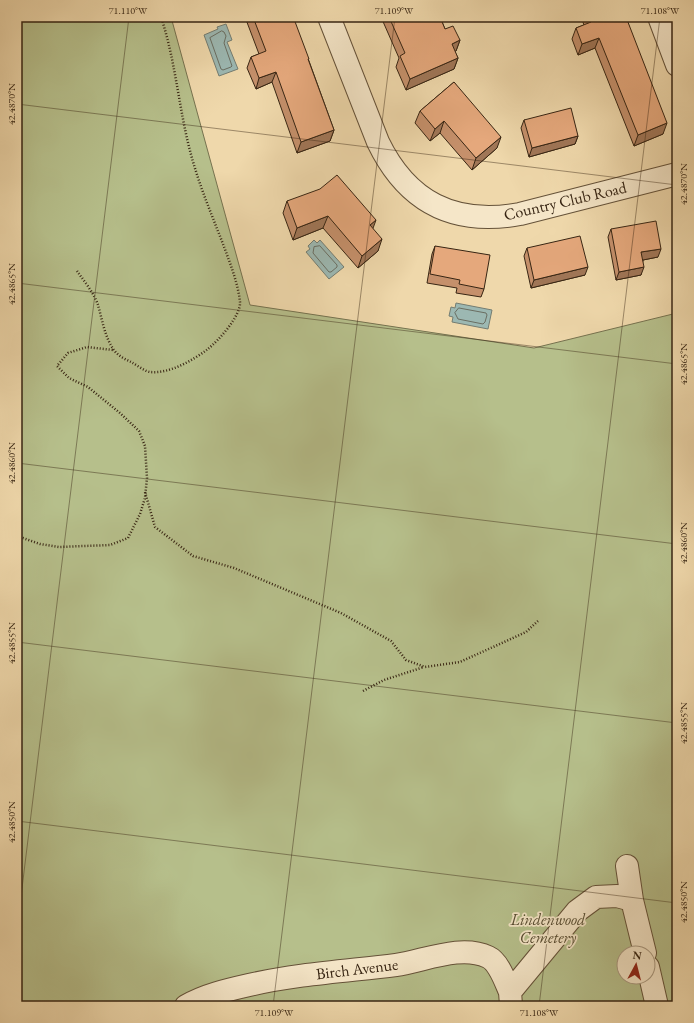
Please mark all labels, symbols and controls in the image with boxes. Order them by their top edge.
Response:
text: 71.110°W [109,4,148,17]
text: 71.109°W [375,4,414,17]
text: 71.108°W [641,4,680,17]
text: 42.4870°N [5,83,18,125]
text: 42.4870°N [677,163,690,205]
street label: Country Club Road [502,176,629,225]
text: 42.4865°N [5,263,18,305]
text: 42.4865°N [677,343,690,385]
text: 42.4860°N [5,442,18,484]
text: 42.4860°N [677,522,690,564]
text: 42.4855°N [5,622,18,664]
text: 42.4855°N [677,702,690,744]
text: 42.4850°N [5,801,18,843]
text: 42.4850°N [677,881,690,923]
park label: Lindenwood Cemetery [510,909,586,948]
north arrow [616,945,656,985]
text: N [632,948,643,963]
street label: Birch Avenue [315,954,399,984]
text: 71.109°W [255,1006,294,1019]
text: 71.108°W [520,1006,559,1019]

